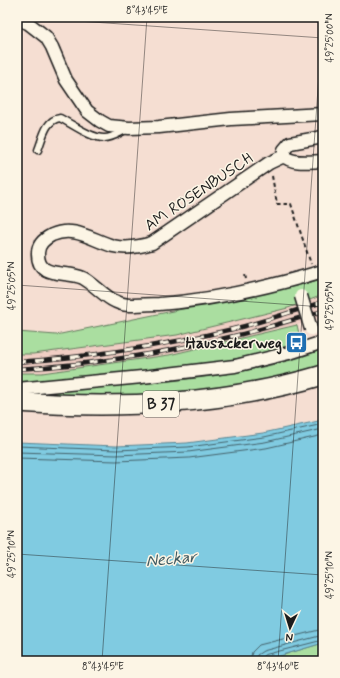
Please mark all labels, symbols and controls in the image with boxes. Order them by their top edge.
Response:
text: 8°43'45"E [126,4,168,18]
text: 49°25'00"N [323,13,337,63]
street label: AM ROSENBUSCH [141,148,257,236]
text: 49°25'05"N [5,261,19,310]
text: 49°25'05"N [323,281,337,330]
bus stop icon: Hausackerweg [284,329,310,355]
place label: Hausackerweg [186,333,282,355]
road number: B 37 [143,391,179,417]
text: 49°25'10"N [5,530,19,578]
water label: Neckar [145,546,199,572]
text: 49°25'10"N [323,551,337,599]
north arrow [270,608,310,648]
text: N [285,630,294,644]
text: 8°43'45"E [82,660,124,674]
text: 8°43'40"E [257,660,299,674]

